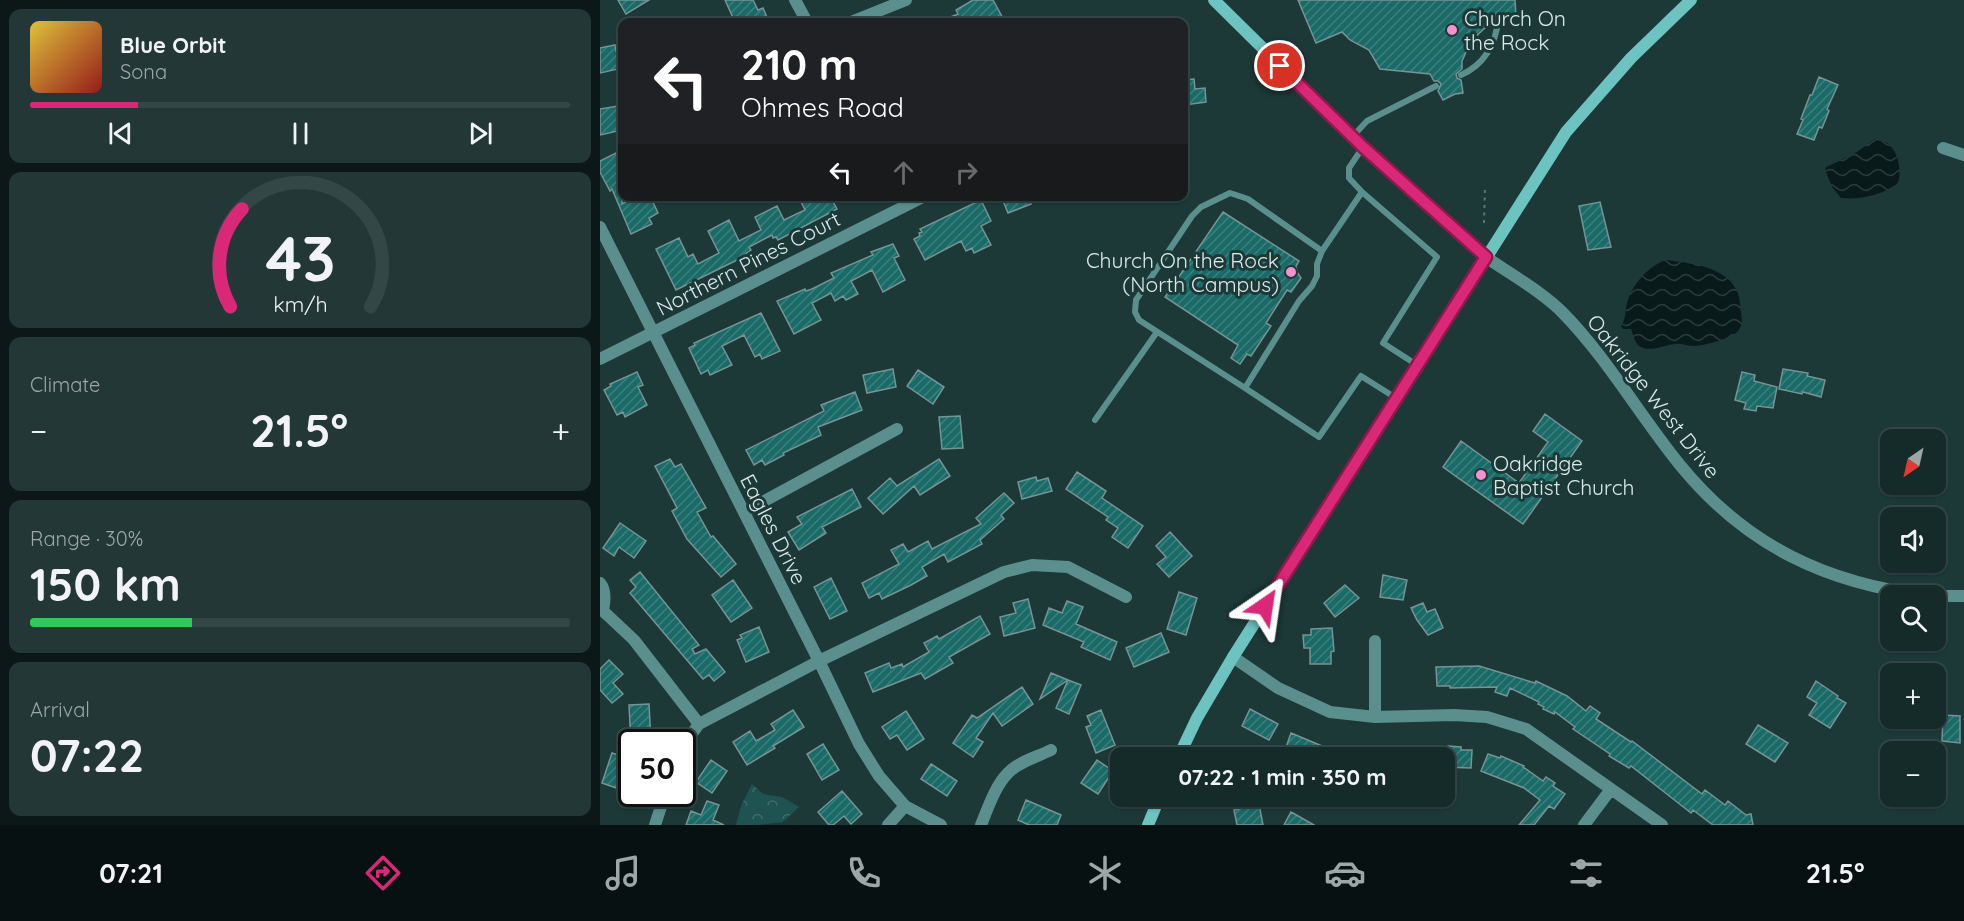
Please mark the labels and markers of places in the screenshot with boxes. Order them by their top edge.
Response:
place label: Church On the Rock [1464,5,1566,55]
marker: Church On the Rock [1445,23,1459,37]
pin [1254,40,1305,91]
place label: Church On the Rock (North Campus) [1086,247,1279,297]
marker: Church On the Rock (North Campus) [1284,265,1298,279]
place label: Oakridge Baptist Church [1493,450,1634,500]
marker: Oakridge Baptist Church [1474,468,1488,482]

